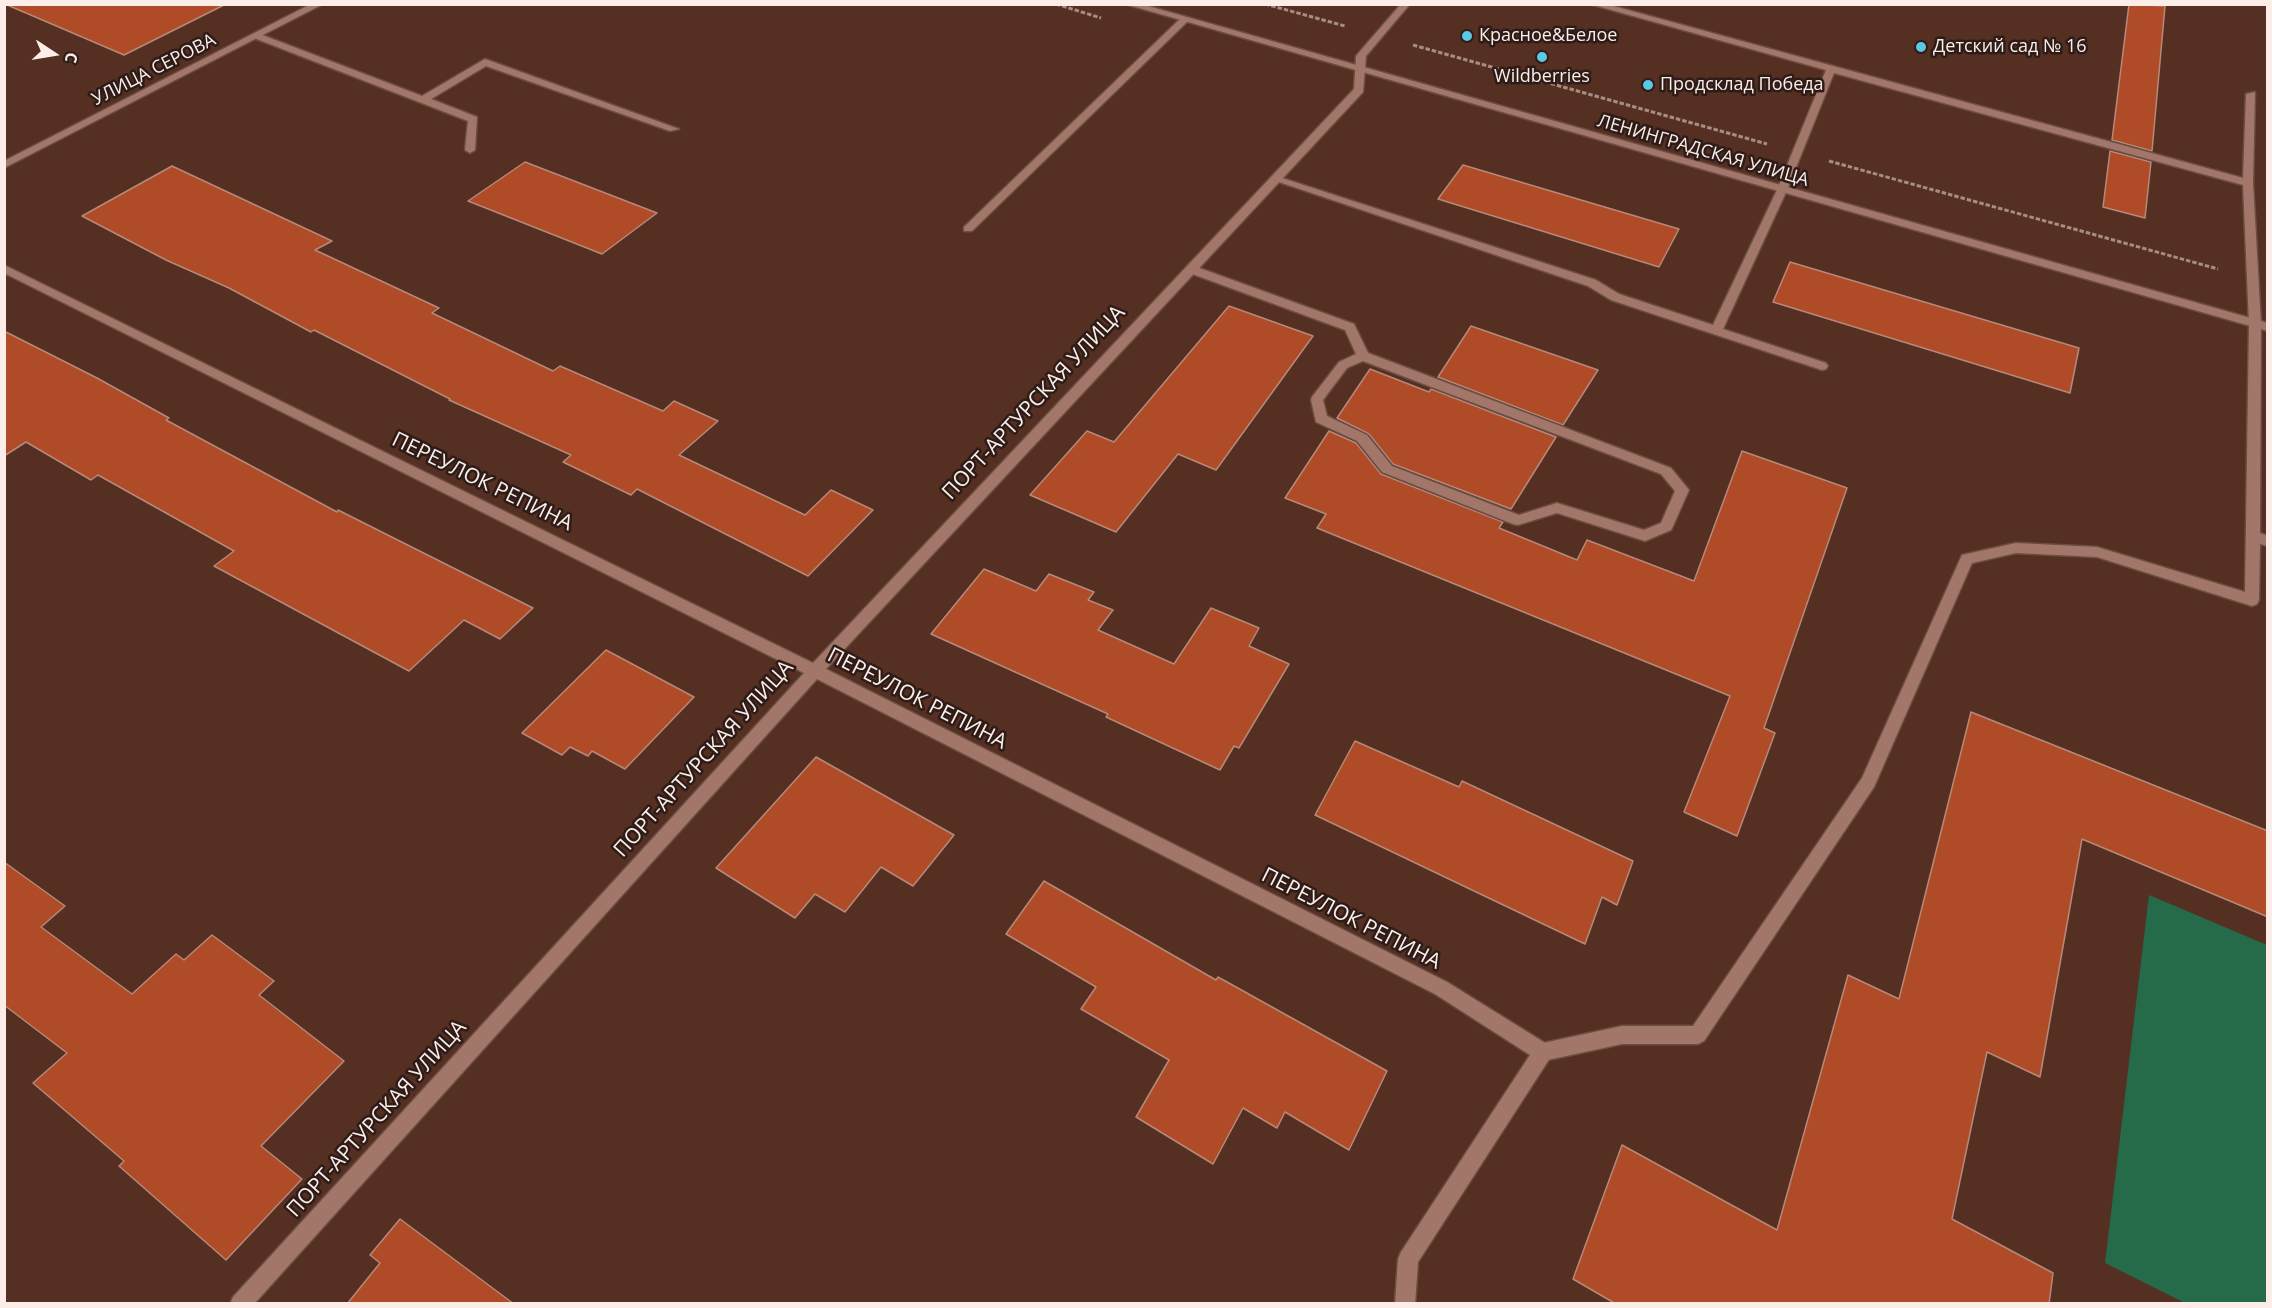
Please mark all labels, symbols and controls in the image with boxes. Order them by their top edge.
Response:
north arrow [24,24,84,84]
place label: Красное&Белое [1479,25,1617,47]
marker: Красное&Белое [1460,29,1474,43]
street label: УЛИЦА СЕРОВА [89,30,219,110]
place label: Детский сад № 16 [1933,36,2087,58]
marker: Детский сад № 16 [1914,40,1928,54]
text: С [60,50,83,65]
marker: Wildberries [1535,50,1549,64]
place label: Wildberries [1494,66,1590,88]
place label: Продсклад Победа [1660,74,1824,96]
marker: Продсклад Победа [1641,78,1655,92]
street label: ЛЕНИНГРАДСКАЯ УЛИЦА [1595,110,1811,192]
street label: ПОРТ-АРТУРСКАЯ УЛИЦА [937,301,1131,505]
street label: ПЕРЕУЛОК РЕПИНА [388,427,576,537]
street label: ПЕРЕУЛОК РЕПИНА [823,643,1011,755]
street label: ПОРТ-АРТУРСКАЯ УЛИЦА [609,655,799,863]
street label: ПЕРЕУЛОК РЕПИНА [1257,863,1445,975]
street label: ПОРТ-АРТУРСКАЯ УЛИЦА [282,1015,472,1223]

